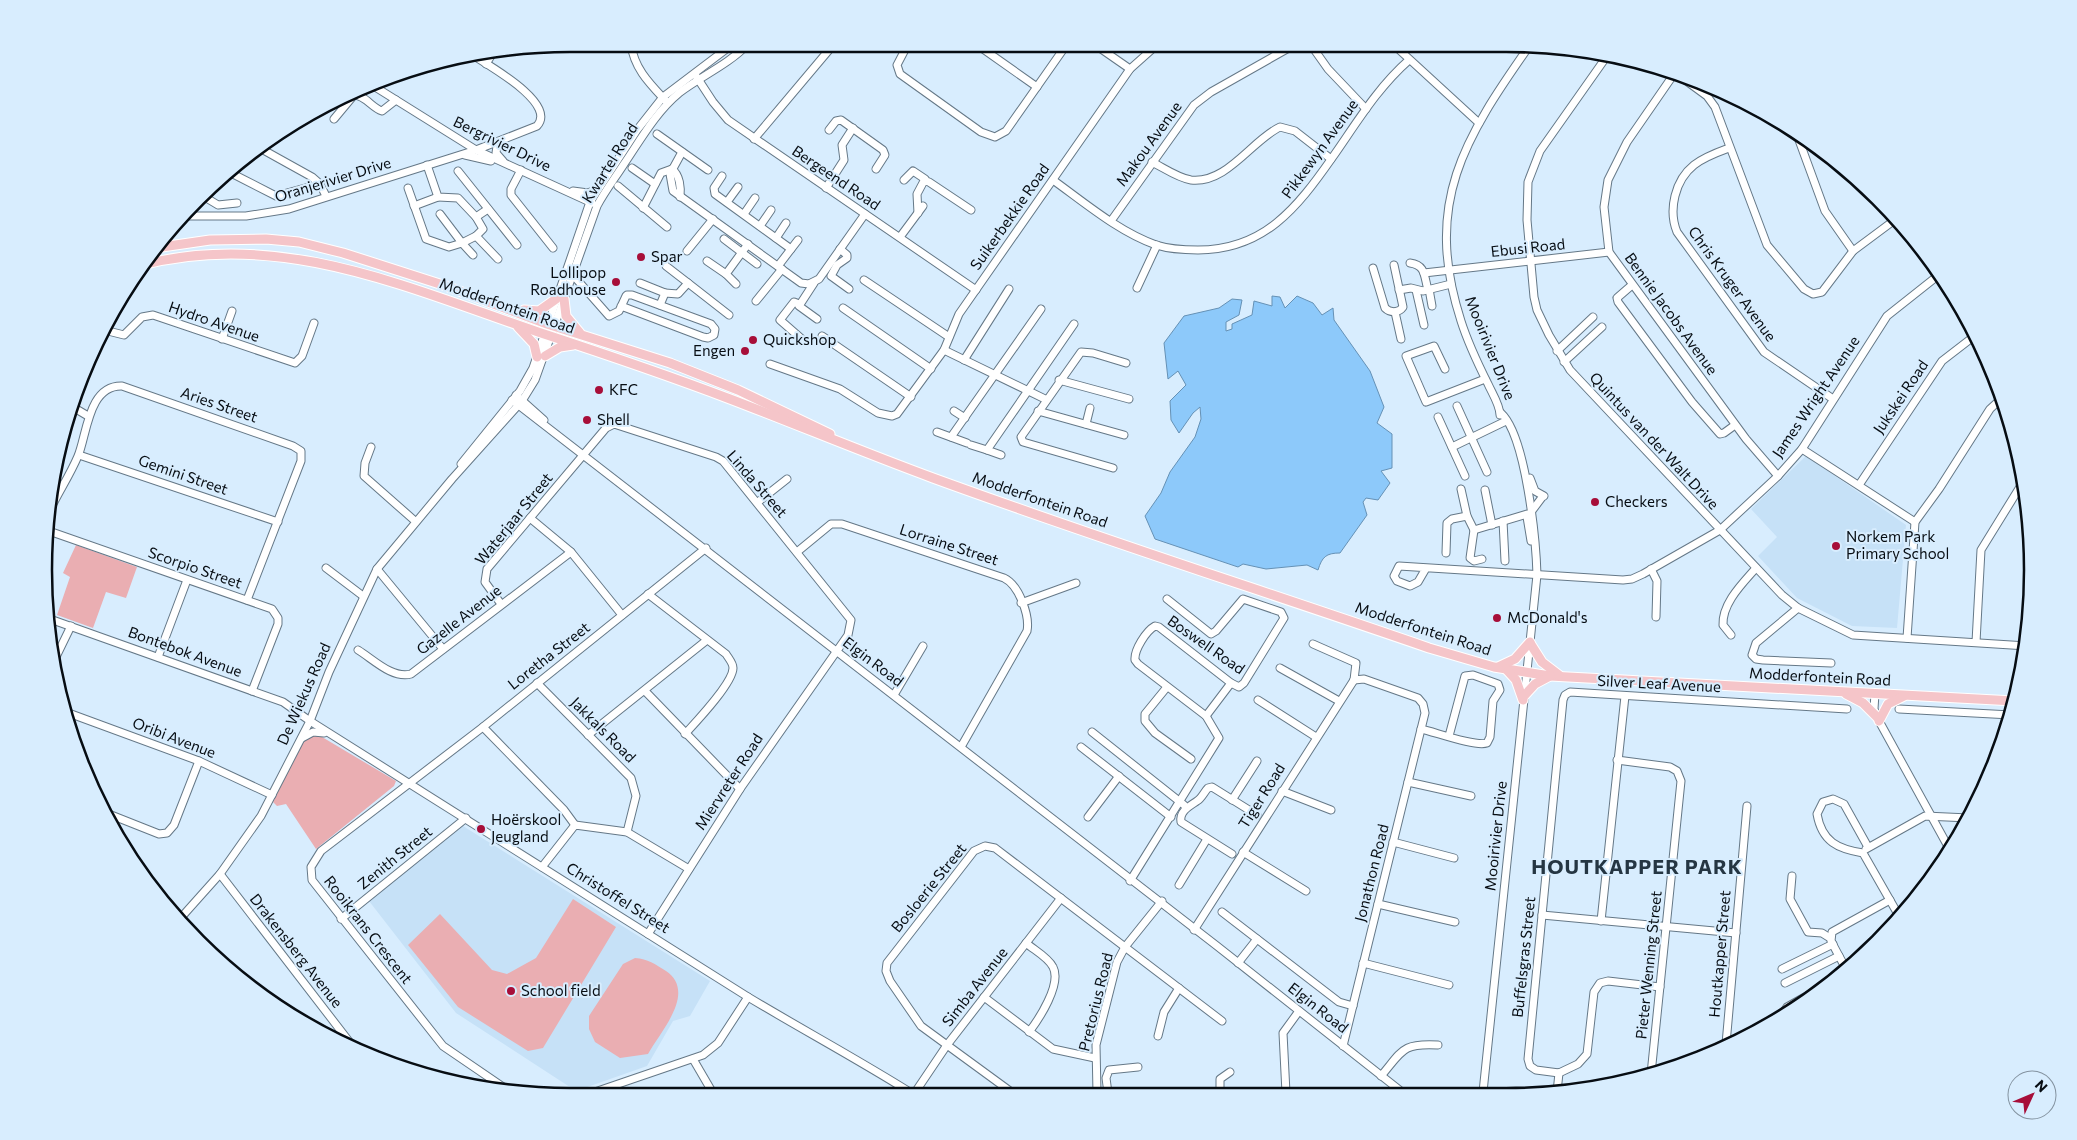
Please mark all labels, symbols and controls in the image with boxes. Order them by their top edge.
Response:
street label: Pikkewyn Avenue [1277,95,1361,201]
street label: Makou Avenue [1112,98,1185,189]
street label: Bergrivier Drive [451,112,554,174]
street label: Kwartel Road [577,119,641,206]
street label: Bergeend Road [789,141,884,213]
street label: Oranjerivier Drive [272,153,393,205]
street label: Suikerbekkie Road [966,160,1053,273]
street label: Chris Kruger Avenue [1685,222,1781,344]
street label: Ebusi Road [1490,234,1566,260]
place label: Spar [651,247,683,265]
street label: Bennie Jacobs Avenue [1621,249,1722,378]
marker: Spar [635,251,647,263]
place label: Lollipop Roadhouse [530,263,606,298]
street label: Modderfontein Road [437,273,577,337]
marker: Lollipop Roadhouse [610,276,622,288]
street label: Mooirivier Drive [1462,293,1520,402]
street label: Hydro Avenue [166,297,262,345]
place label: Quickshop [763,330,836,348]
street label: James Wright Avenue [1768,332,1863,461]
marker: Quickshop [747,334,759,346]
place label: Engen [693,341,735,359]
marker: Engen [739,345,751,357]
street label: Jukskei Road [1869,356,1931,437]
street label: Quintus van der Walt Drive [1586,368,1723,513]
place label: KFC [609,380,638,398]
street label: Aries Street [178,382,260,426]
marker: KFC [593,384,605,396]
place label: Shell [597,410,630,428]
marker: Shell [581,414,593,426]
street label: Linda Street [724,446,792,521]
street label: Gemini Street [136,450,230,498]
street label: Modderfontein Road [970,467,1110,531]
street label: Waterjaar Street [471,469,556,568]
place label: Checkers [1605,492,1668,510]
marker: Checkers [1589,496,1601,508]
street label: Lorraine Street [898,520,1001,569]
place label: Norkem Park Primary School [1846,527,1949,562]
marker: Norkem Park Primary School [1830,540,1842,552]
street label: Scorpio Street [146,543,245,592]
street label: Gazelle Avenue [412,580,504,658]
street label: Modderfontein Road [1353,598,1494,659]
place label: McDonald's [1507,608,1588,626]
street label: Boswell Road [1164,611,1249,677]
marker: McDonald's [1491,612,1503,624]
street label: Loretha Street [504,618,593,693]
street label: Bontebok Avenue [126,622,245,680]
street label: Elgin Road [840,633,907,690]
street label: De Wiekus Road [272,640,334,748]
street label: Modderfontein Road [1749,663,1891,689]
street label: Silver Leaf Avenue [1597,671,1721,695]
street label: Jakkals Road [567,693,640,766]
street label: Oribi Avenue [130,713,219,761]
street label: Miervreter Road [690,730,766,833]
street label: Tiger Road [1234,760,1288,831]
street label: Mooirivier Drive [1480,780,1510,892]
place label: Hoërskool Jeugland [491,810,561,845]
street label: Zenith Street [354,822,435,893]
street label: Jonathon Road [1350,822,1392,923]
marker: Hoërskool Jeugland [475,823,487,835]
street label: Bosloerie Street [887,839,970,935]
district label: HOUTKAPPER PARK [1531,854,1743,878]
street label: Christoffel Street [563,858,674,936]
street label: Rooikrans Crescent [321,872,417,987]
street label: Drakensberg Avenue [247,890,347,1011]
street label: Pieter Wenning Street [1631,890,1665,1040]
street label: Houtkapper Street [1704,890,1734,1018]
street label: Buffelsgras Street [1508,895,1538,1018]
street label: Simba Avenue [938,943,1011,1029]
street label: Pretorius Road [1074,951,1116,1053]
street label: Elgin Road [1285,978,1352,1036]
place label: School field [521,981,601,999]
marker: School field [505,985,517,997]
north arrow [2007,1070,2057,1120]
text: N [2032,1076,2051,1095]

